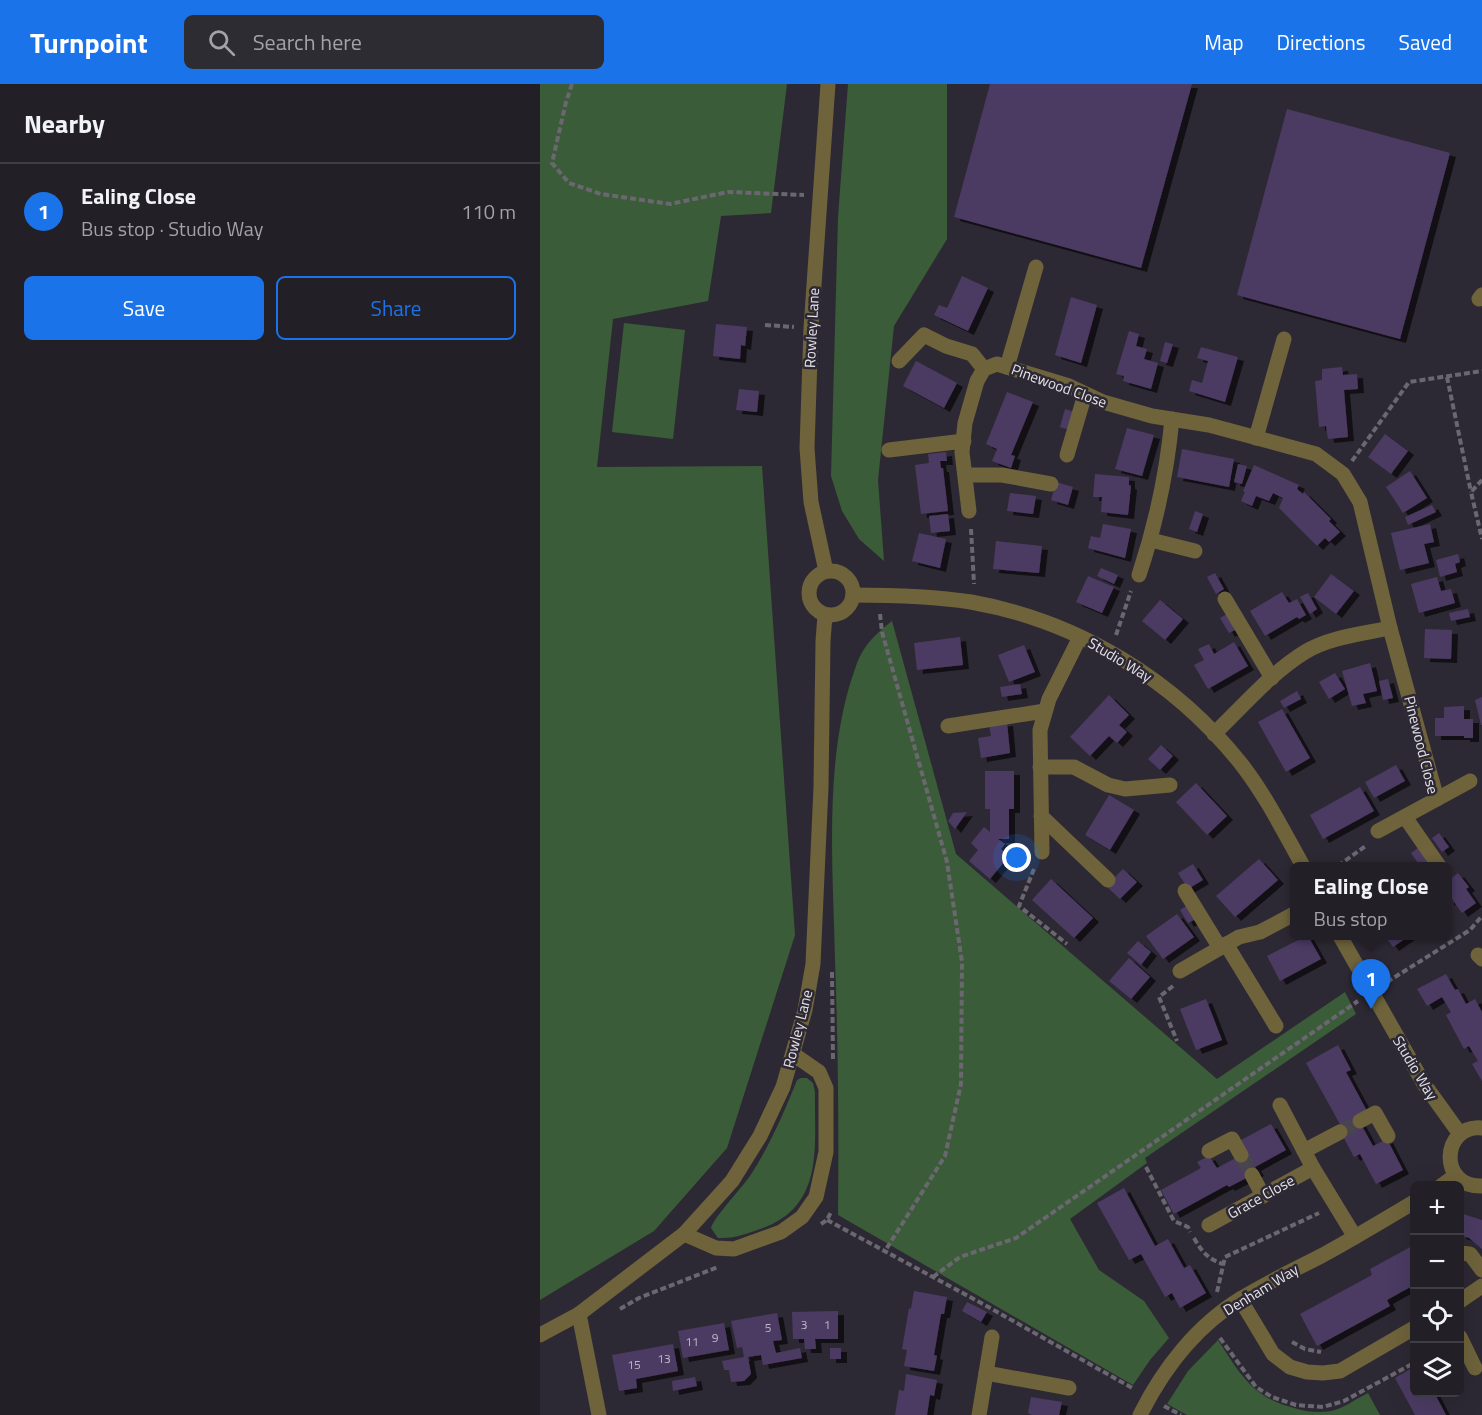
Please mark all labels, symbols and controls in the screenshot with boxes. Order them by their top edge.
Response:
search box [184,15,604,69]
text: Turnpoint [30,21,148,64]
text: Search here [253,25,362,59]
icon: search [205,26,238,59]
text: Map [1204,26,1244,58]
text: Directions [1277,26,1366,58]
text: Saved [1399,26,1452,58]
text: Nearby [24,104,105,143]
text: Ealing Close [81,179,196,213]
text: 1 [38,196,49,227]
text: 110 m [461,196,516,227]
text: Bus stop · Studio Way [81,213,263,244]
button: Save [24,276,264,340]
button: Share [276,276,516,340]
street label: Rowley Lane [798,287,825,369]
street label: Pinewood Close [1008,358,1110,413]
street label: Studio Way [1084,631,1157,688]
street label: Pinewood Close [1398,693,1445,796]
your location [1002,843,1031,872]
popup [1290,862,1452,940]
text: Ealing Close [1314,869,1429,903]
text: Bus stop [1314,903,1388,934]
pin: 1 [1352,960,1390,1009]
street label: Rowley Lane [777,987,818,1071]
street label: Studio Way [1387,1031,1444,1104]
street label: Grace Close [1223,1169,1298,1224]
map controls [1410,1181,1464,1397]
button: + [1410,1181,1464,1235]
button: − [1410,1235,1464,1289]
street label: Denham Way [1219,1258,1303,1321]
button: locate [1410,1289,1464,1343]
house number: 3 [801,1315,807,1334]
house number: 1 [824,1315,830,1334]
house number: 5 [765,1318,772,1337]
house number: 9 [712,1328,719,1347]
house number: 11 [685,1332,699,1351]
button: layers [1410,1343,1464,1397]
house number: 13 [657,1349,671,1368]
house number: 15 [627,1355,641,1374]

